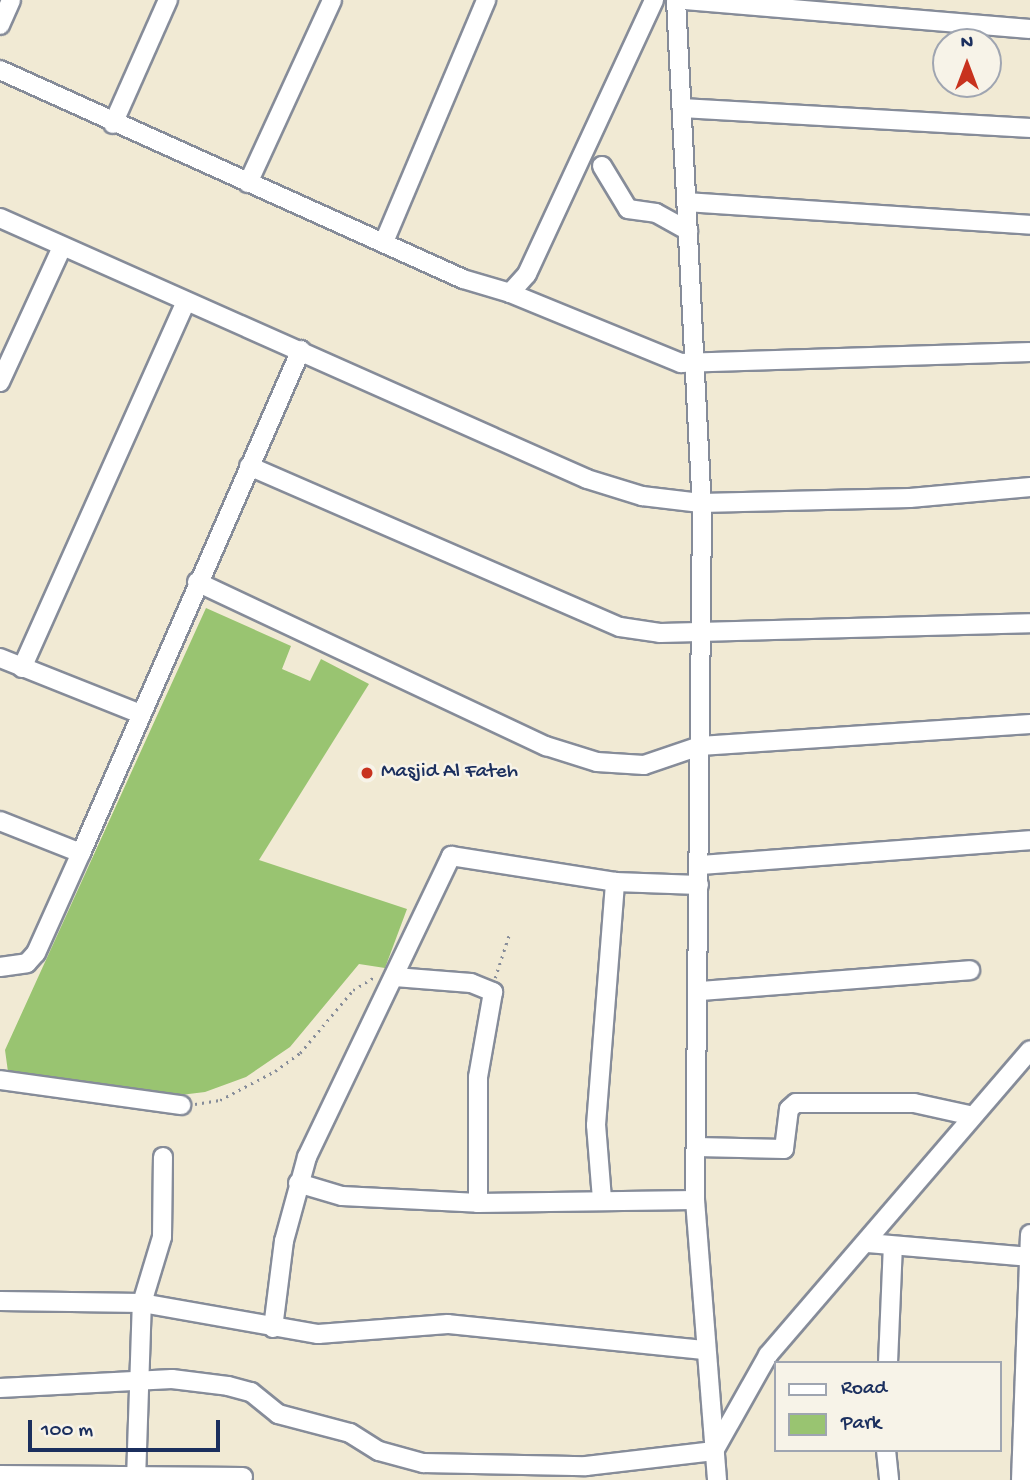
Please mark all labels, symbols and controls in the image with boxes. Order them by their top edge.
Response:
north arrow [932,28,1002,98]
text: N [961,32,973,55]
place label: Masjid Al Fateh [381,760,518,786]
marker: Masjid Al Fateh [359,765,375,781]
legend [774,1361,1002,1452]
text: Road [841,1377,887,1402]
scale bar [32,1406,224,1450]
text: Park [841,1412,881,1437]
text: 100 m [41,1419,93,1444]

